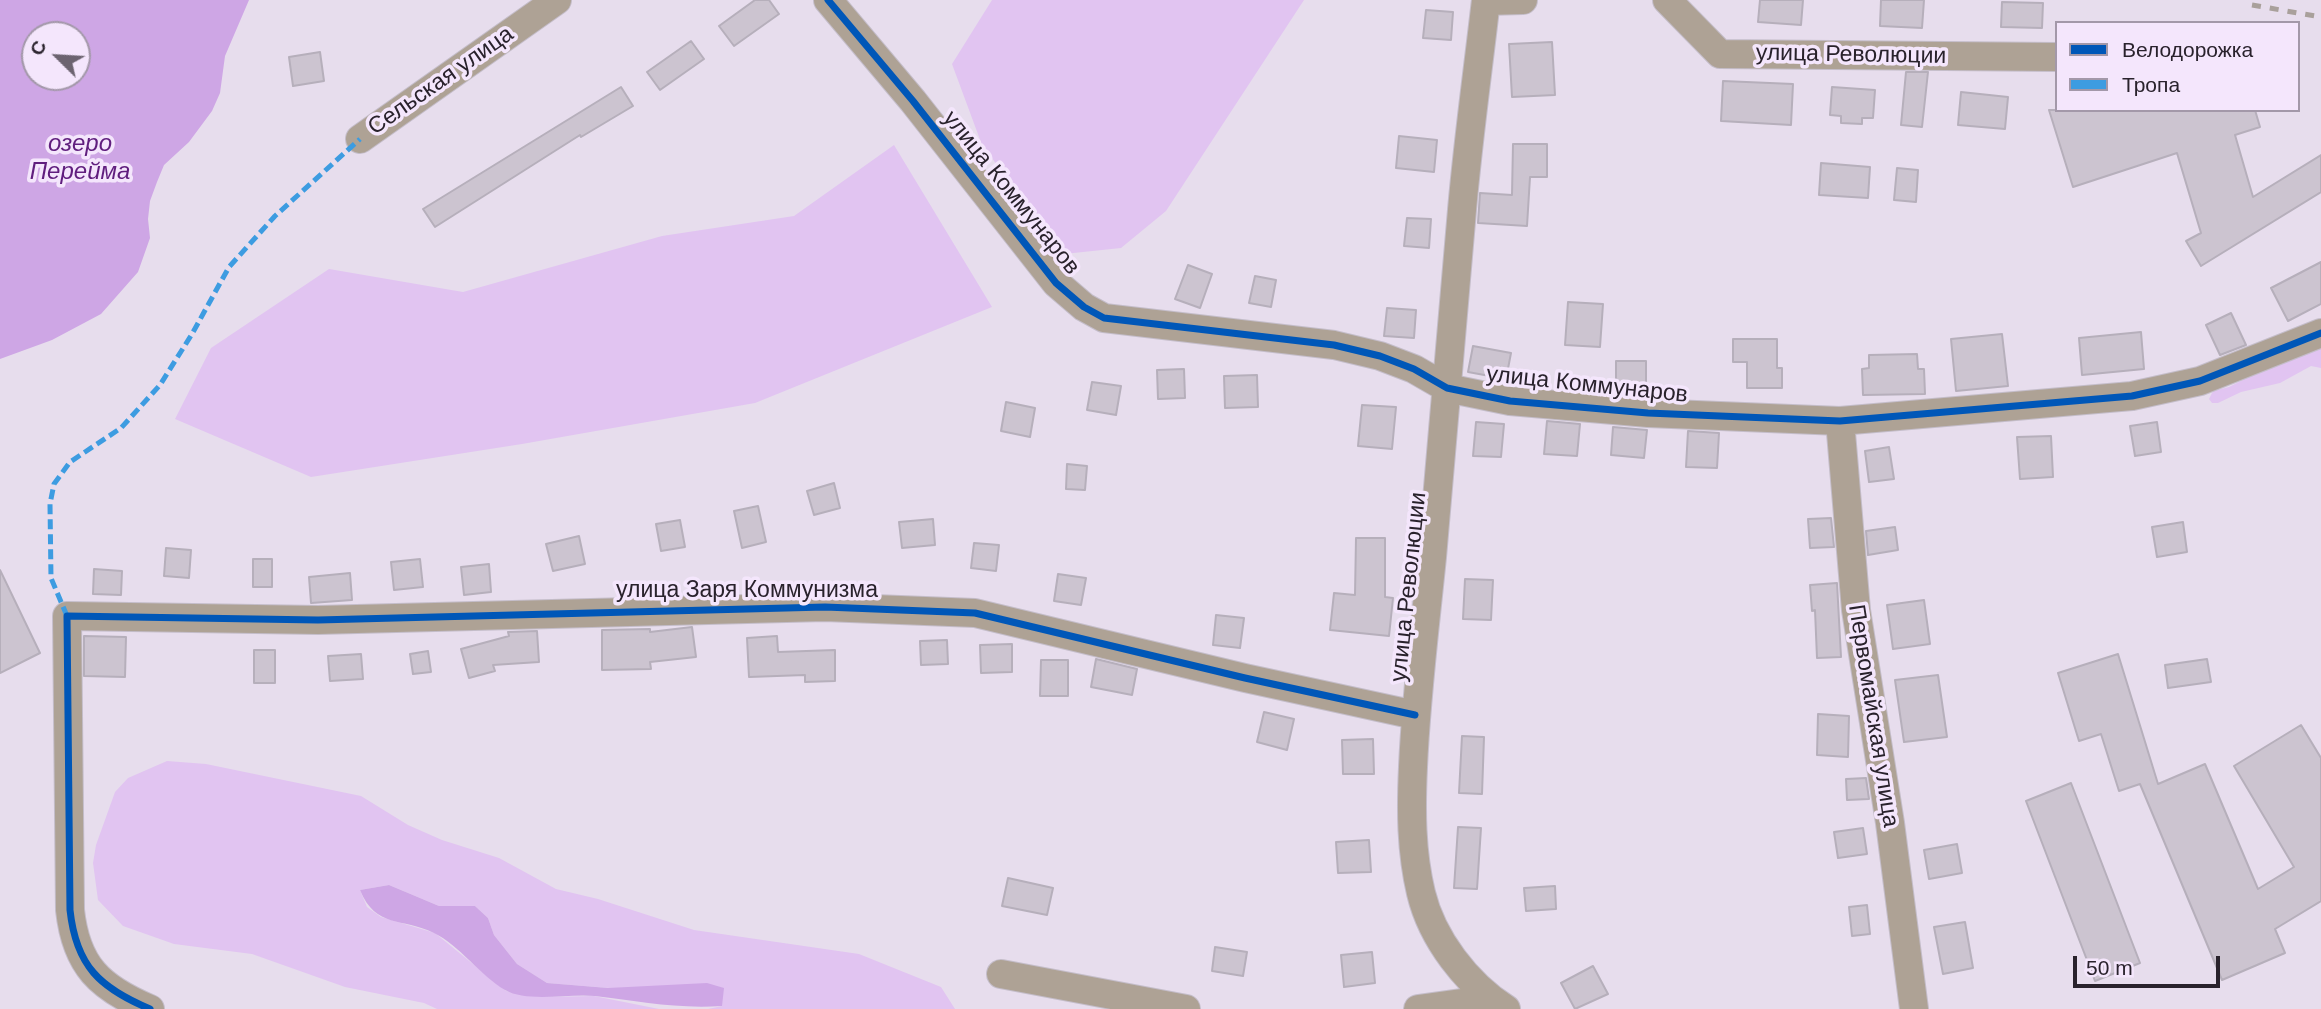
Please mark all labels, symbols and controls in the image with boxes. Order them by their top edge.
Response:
north arrow [21,21,91,91]
street label: Сельская улица [363,21,519,141]
legend [2055,21,2300,112]
text: С [26,38,51,59]
text: Велодорожка [2122,38,2253,61]
street label: улица Революции [1756,40,1946,70]
text: Тропа [2122,73,2180,96]
street label: улица Коммунаров [937,106,1085,280]
water label: озеро Перейма [30,130,130,186]
street label: улица Коммунаров [1485,361,1689,409]
street label: улица Революции [1385,491,1433,683]
street label: улица Заря Коммунизма [616,577,878,605]
street label: Первомайская улица [1842,603,1904,829]
scale bar [2076,942,2223,986]
text: 50 m [2086,956,2133,979]

